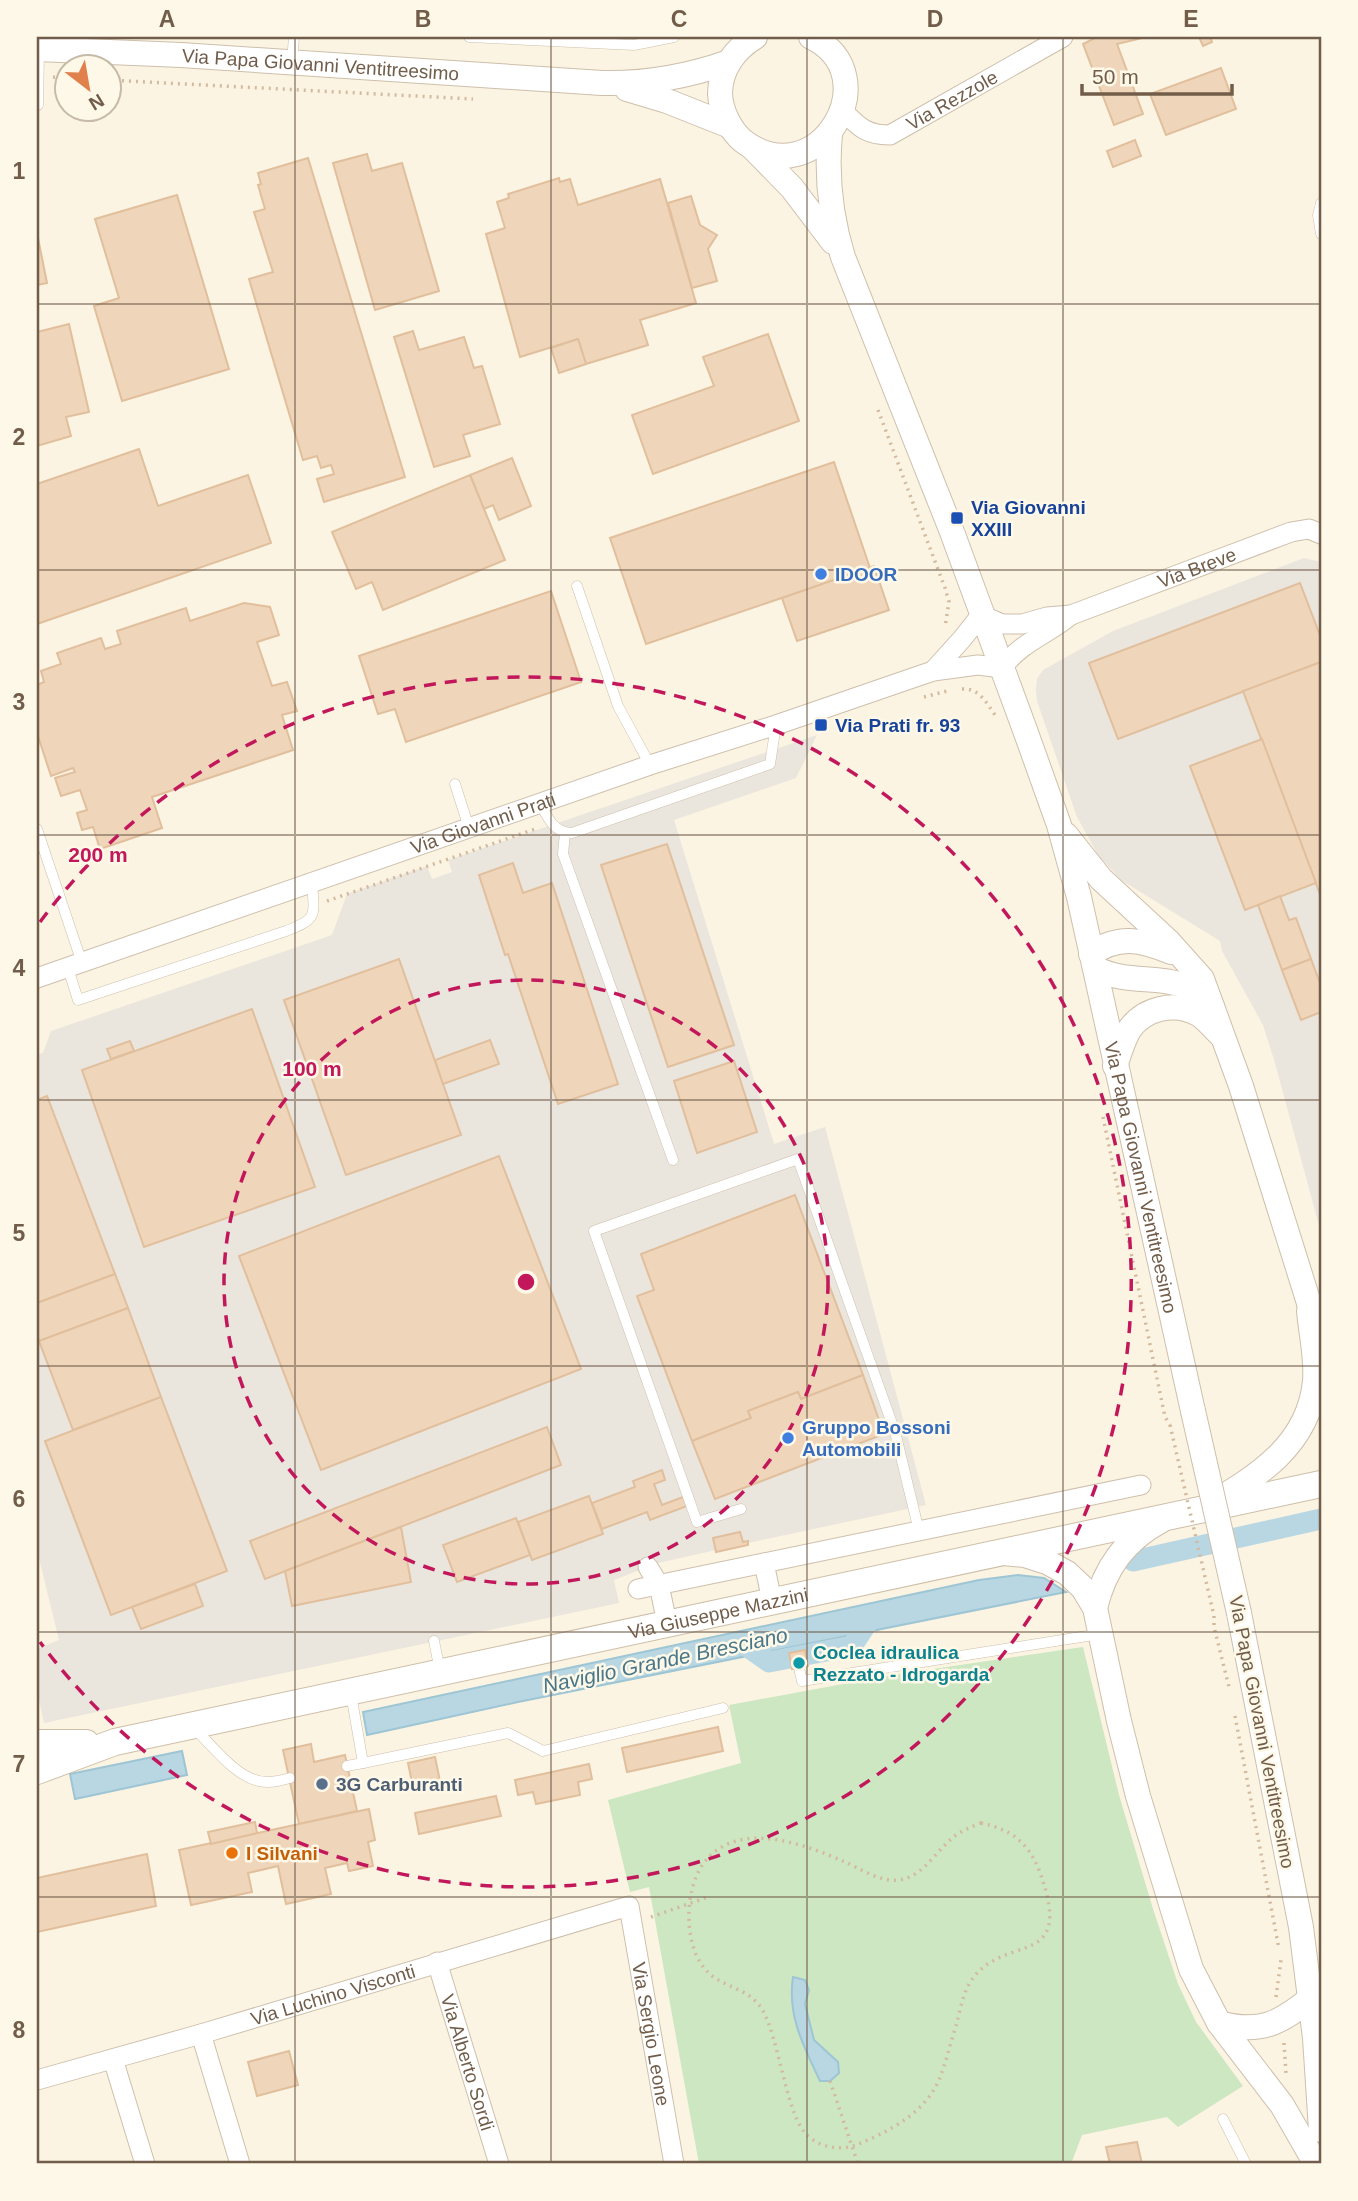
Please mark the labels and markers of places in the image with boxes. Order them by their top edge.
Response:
place label: Via Giovanni XXIII [971,497,1086,540]
marker: Via Giovanni XXIII [949,510,965,526]
place label: IDOOR [835,564,898,585]
marker: IDOOR [813,566,829,582]
place label: Via Prati fr. 93 [835,715,960,736]
marker: Via Prati fr. 93 [813,717,829,733]
centre of rings [514,1270,538,1294]
place label: Gruppo Bossoni Automobili [802,1417,951,1460]
marker: Gruppo Bossoni Automobili [780,1430,796,1446]
place label: Coclea idraulica Rezzato - Idrogarda [813,1642,990,1685]
marker: Coclea idraulica Rezzato - Idrogarda [791,1655,807,1671]
place label: 3G Carburanti [336,1774,463,1795]
marker: 3G Carburanti [314,1776,330,1792]
place label: I Silvani [246,1843,318,1864]
marker: I Silvani [224,1845,240,1861]

